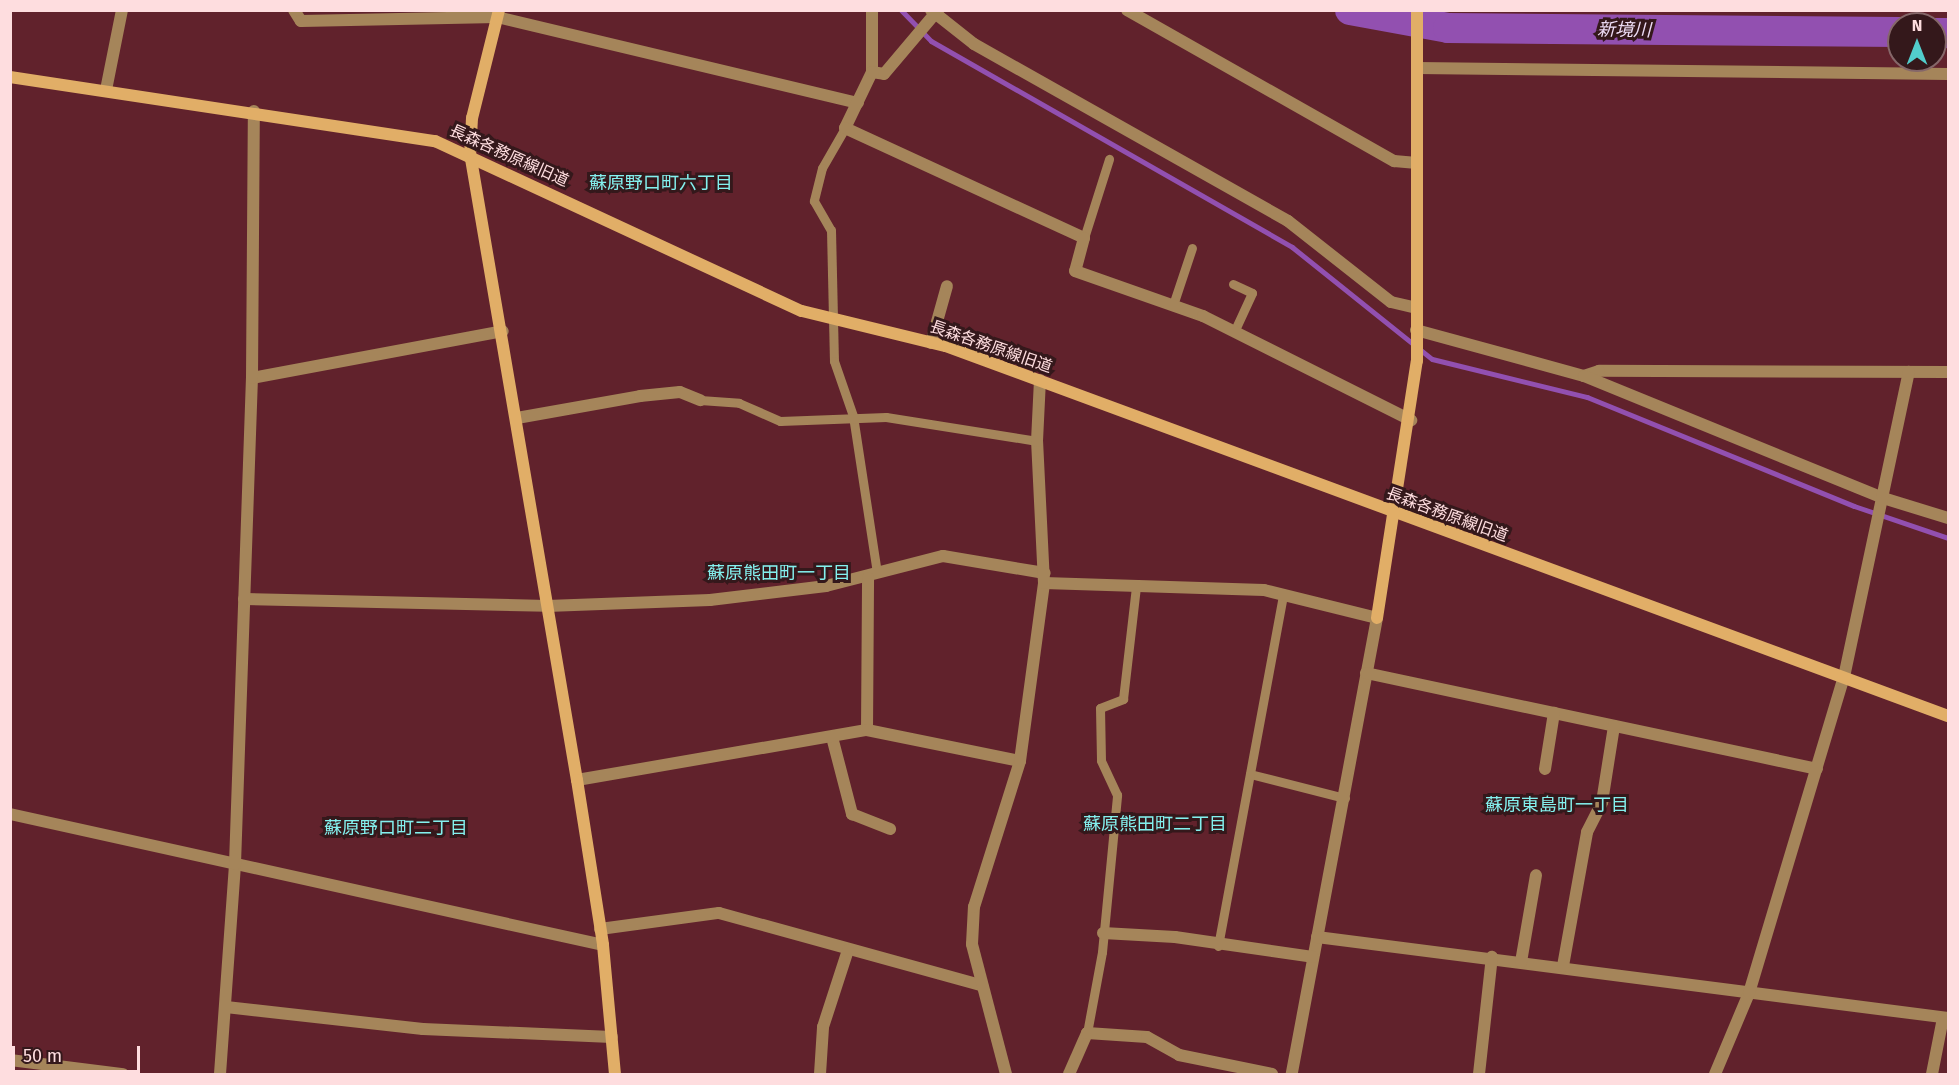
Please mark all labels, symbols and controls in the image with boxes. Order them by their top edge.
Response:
north arrow [1887,12,1947,72]
text: N [1912,16,1922,35]
water label: 新境川 [1597,19,1651,41]
street label: 長森各務原線旧道 [447,121,571,191]
district label: 蘇原野口町六丁目 [589,172,733,194]
street label: 長森各務原線旧道 [927,317,1055,377]
street label: 長森各務原線旧道 [1384,484,1510,546]
district label: 蘇原熊田町一丁目 [707,562,851,584]
district label: 蘇原東島町一丁目 [1485,794,1629,816]
district label: 蘇原熊田町二丁目 [1083,813,1227,835]
district label: 蘇原野口町二丁目 [324,817,468,839]
scale bar [15,1034,142,1072]
text: 50 m [23,1045,62,1067]

